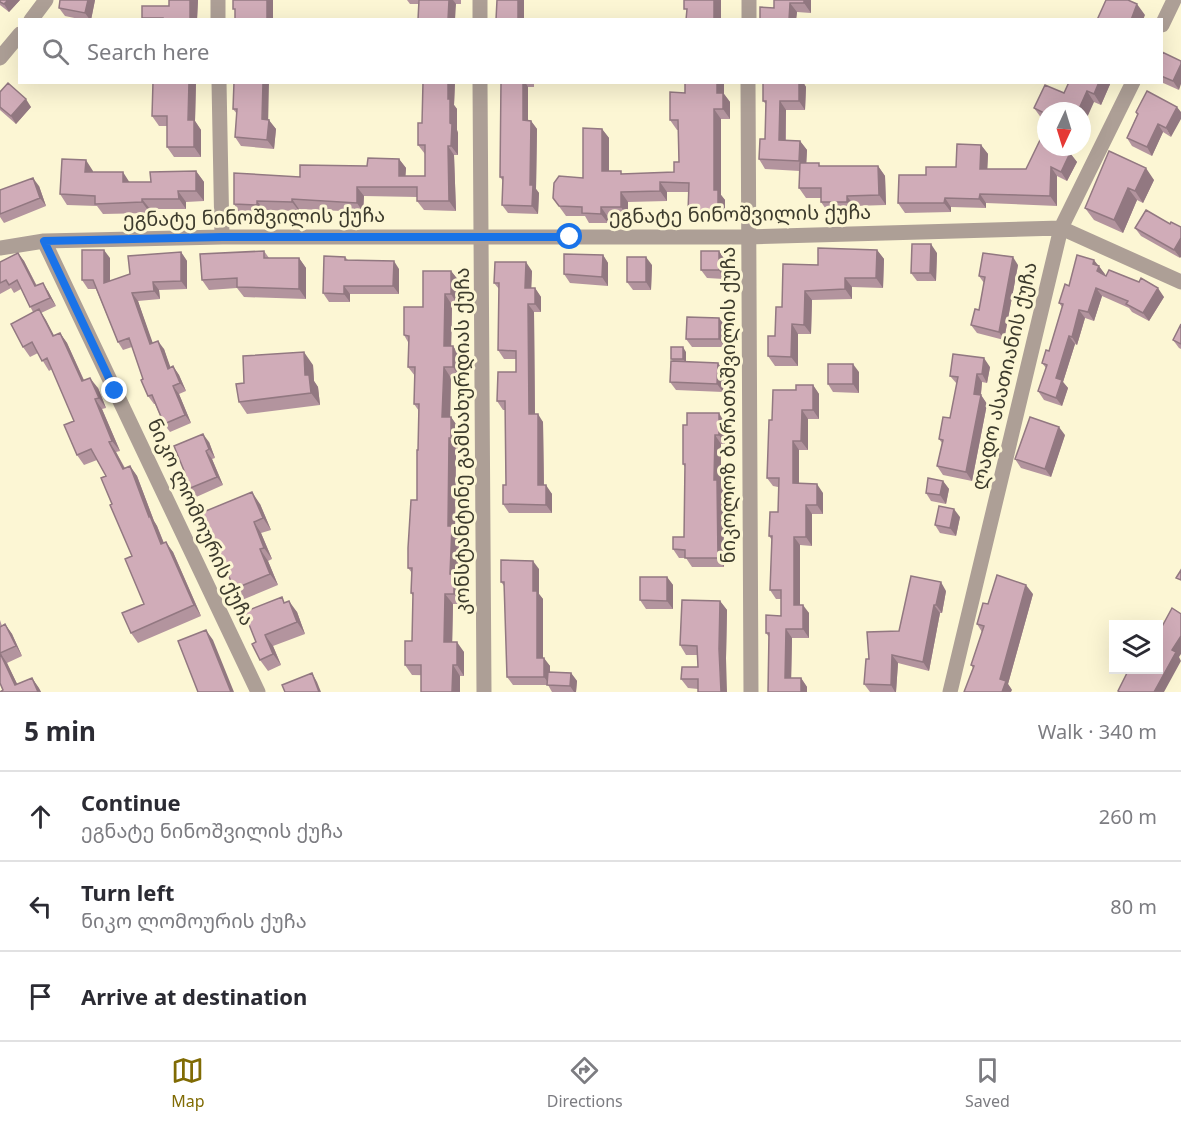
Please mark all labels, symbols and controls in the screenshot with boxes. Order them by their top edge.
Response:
search box [18,18,1163,84]
icon: search [39,35,72,68]
text: Search here [87,37,209,66]
north arrow [1037,102,1091,156]
street label: ეგნატე ნინოშვილის ქუჩა [609,198,871,229]
street label: ეგნატე ნინოშვილის ქუჩა [123,201,385,232]
route start [556,223,582,249]
street label: ნიკოლოზ ბარათაშვილის ქუჩა [714,247,741,563]
street label: ლადო ასათიანის ქუჩა [964,259,1043,493]
street label: კონსტანტინე გამსახურდიას ქუჩა [448,267,475,615]
route end [101,377,127,403]
street label: ნიკო ლომოურის ქუჩა [142,414,261,630]
map controls [1109,620,1163,674]
button: layers [1109,620,1163,674]
text: 5 min [24,713,96,749]
text: Walk · 340 m [1038,718,1157,745]
text: Continue [81,788,181,817]
icon: ahead [24,800,57,833]
text: 260 m [1099,803,1157,830]
text: ეგნატე ნინოშვილის ქუჩა [81,817,343,844]
text: Turn left [81,878,174,907]
icon: left [24,890,57,923]
text: 80 m [1110,893,1157,920]
text: ნიკო ლომოურის ქუჩა [81,907,307,934]
icon: arrive [24,980,57,1013]
text: Arrive at destination [81,982,307,1011]
tab: Map [171,1054,204,1112]
tab: Directions [547,1054,623,1112]
tab: Saved [965,1054,1010,1112]

